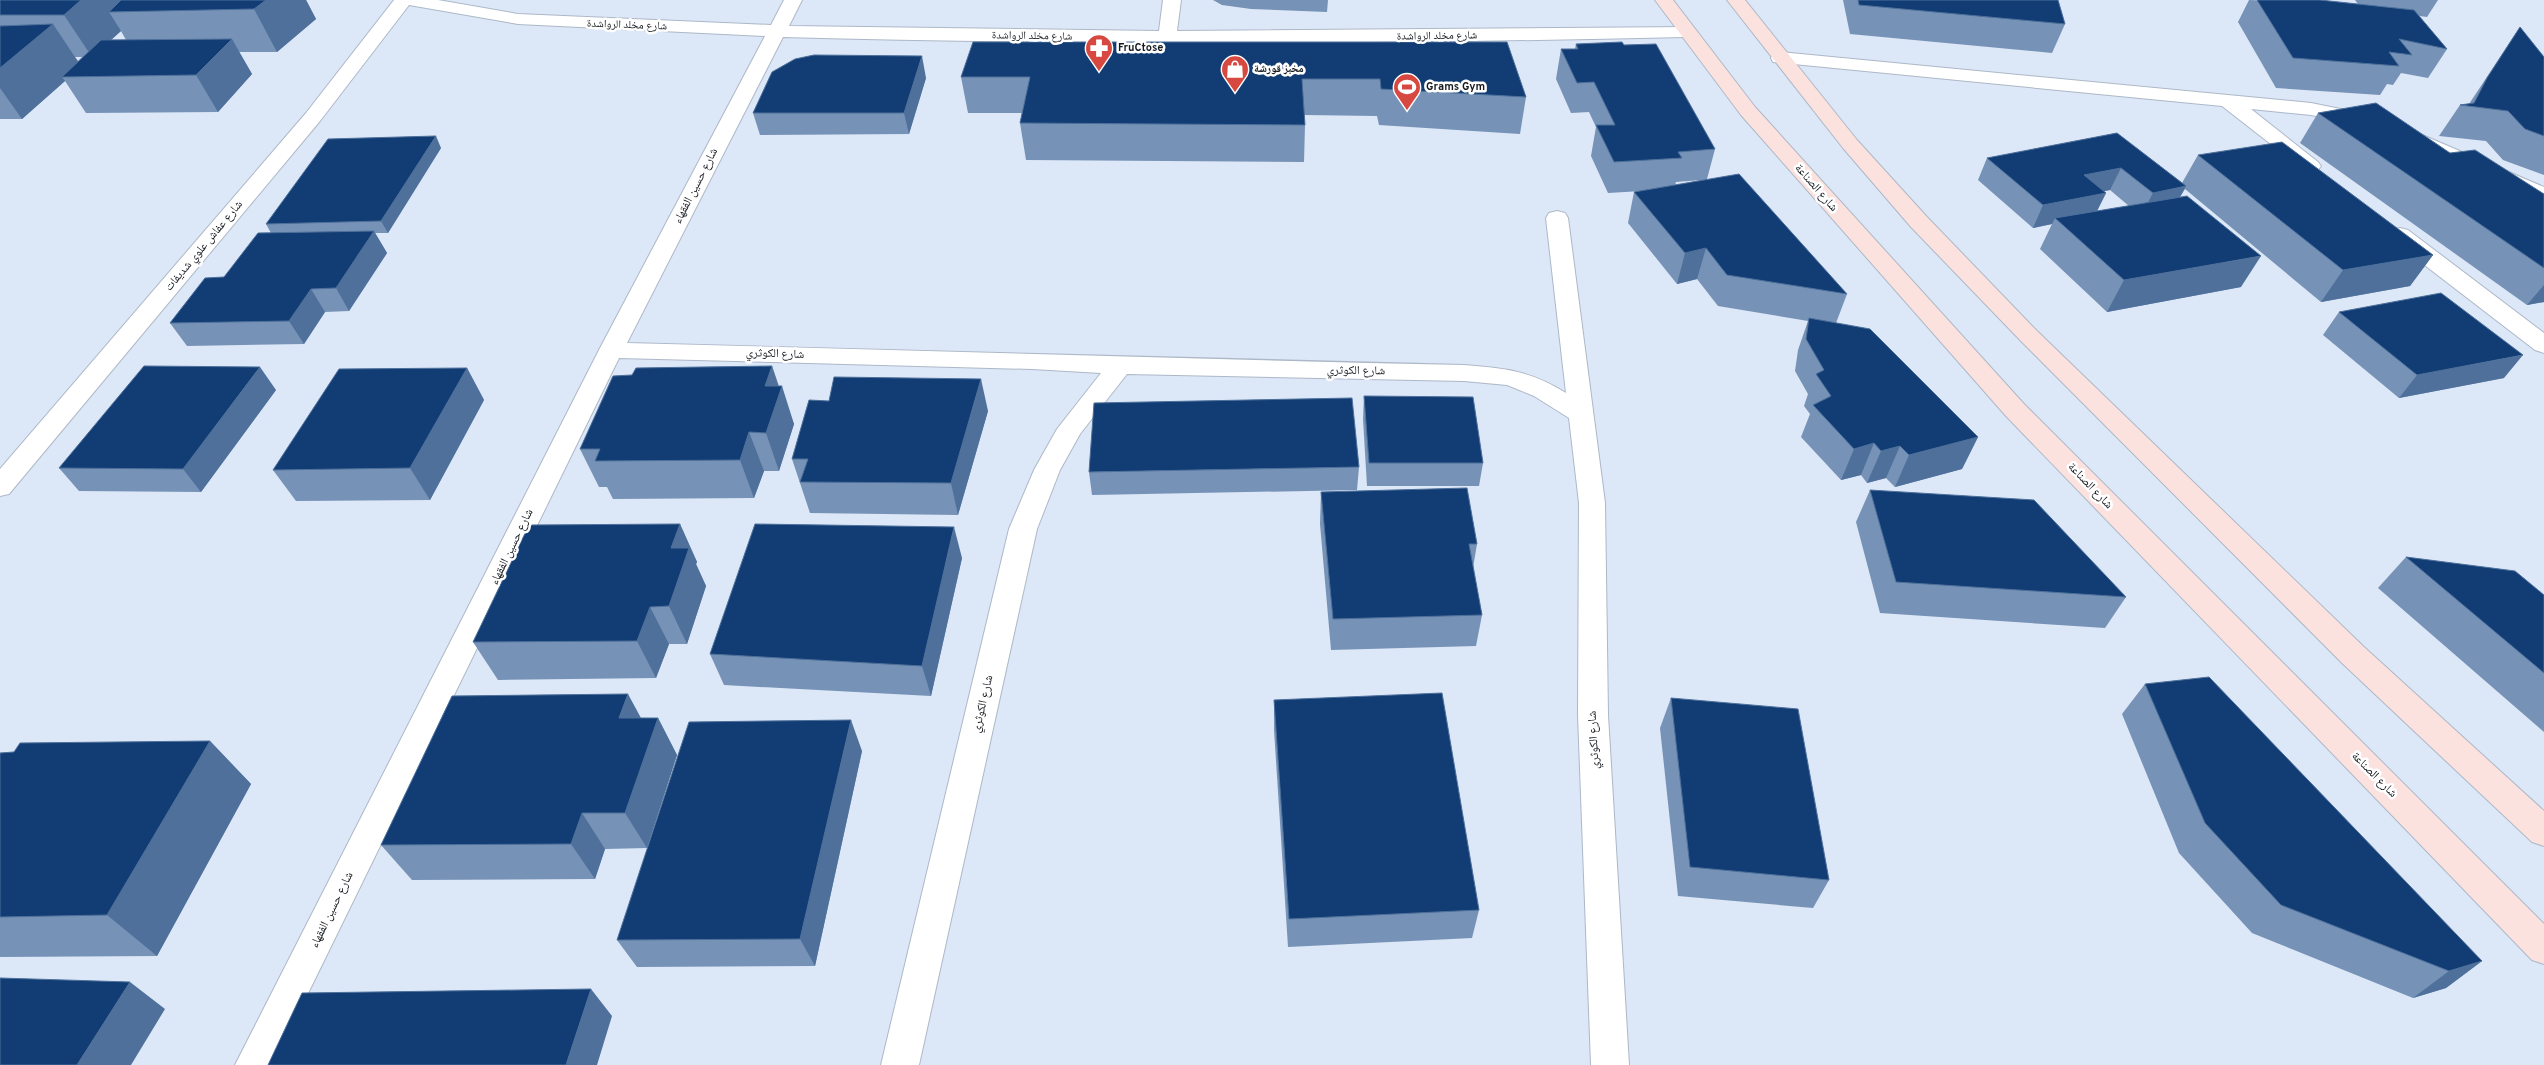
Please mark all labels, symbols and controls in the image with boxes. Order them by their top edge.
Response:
street label: شارع مخلد الرواشدة [587,17,667,33]
street label: شارع مخلد الرواشدة [992,28,1072,44]
street label: شارع مخلد الرواشدة [1397,28,1477,44]
pharmacy icon: FruCtose [1084,33,1114,72]
place label: FruCtose [1118,41,1163,55]
shop icon: مخبز قورشة [1220,54,1250,93]
place label: مخبز قورشة [1254,62,1304,76]
sports icon: Grams Gym [1392,72,1422,111]
place label: Grams Gym [1426,80,1485,94]
street label: شارع حسين الفقهاء [670,145,722,227]
street label: شارع الصناعة [1791,161,1841,215]
street label: شارع عفاش علوي شديفات [161,197,248,295]
street label: شارع الكوثري [745,345,805,364]
street label: شارع الكوثري [1327,362,1386,381]
street label: شارع الصناعة [2064,459,2116,513]
street label: شارع حسين الفقهاء [487,506,537,588]
street label: شارع الكوثري [969,674,998,735]
street label: شارع الكوثري [1584,710,1605,770]
street label: شارع الصناعة [2348,749,2400,801]
street label: شارع حسين الفقهاء [307,869,357,951]

